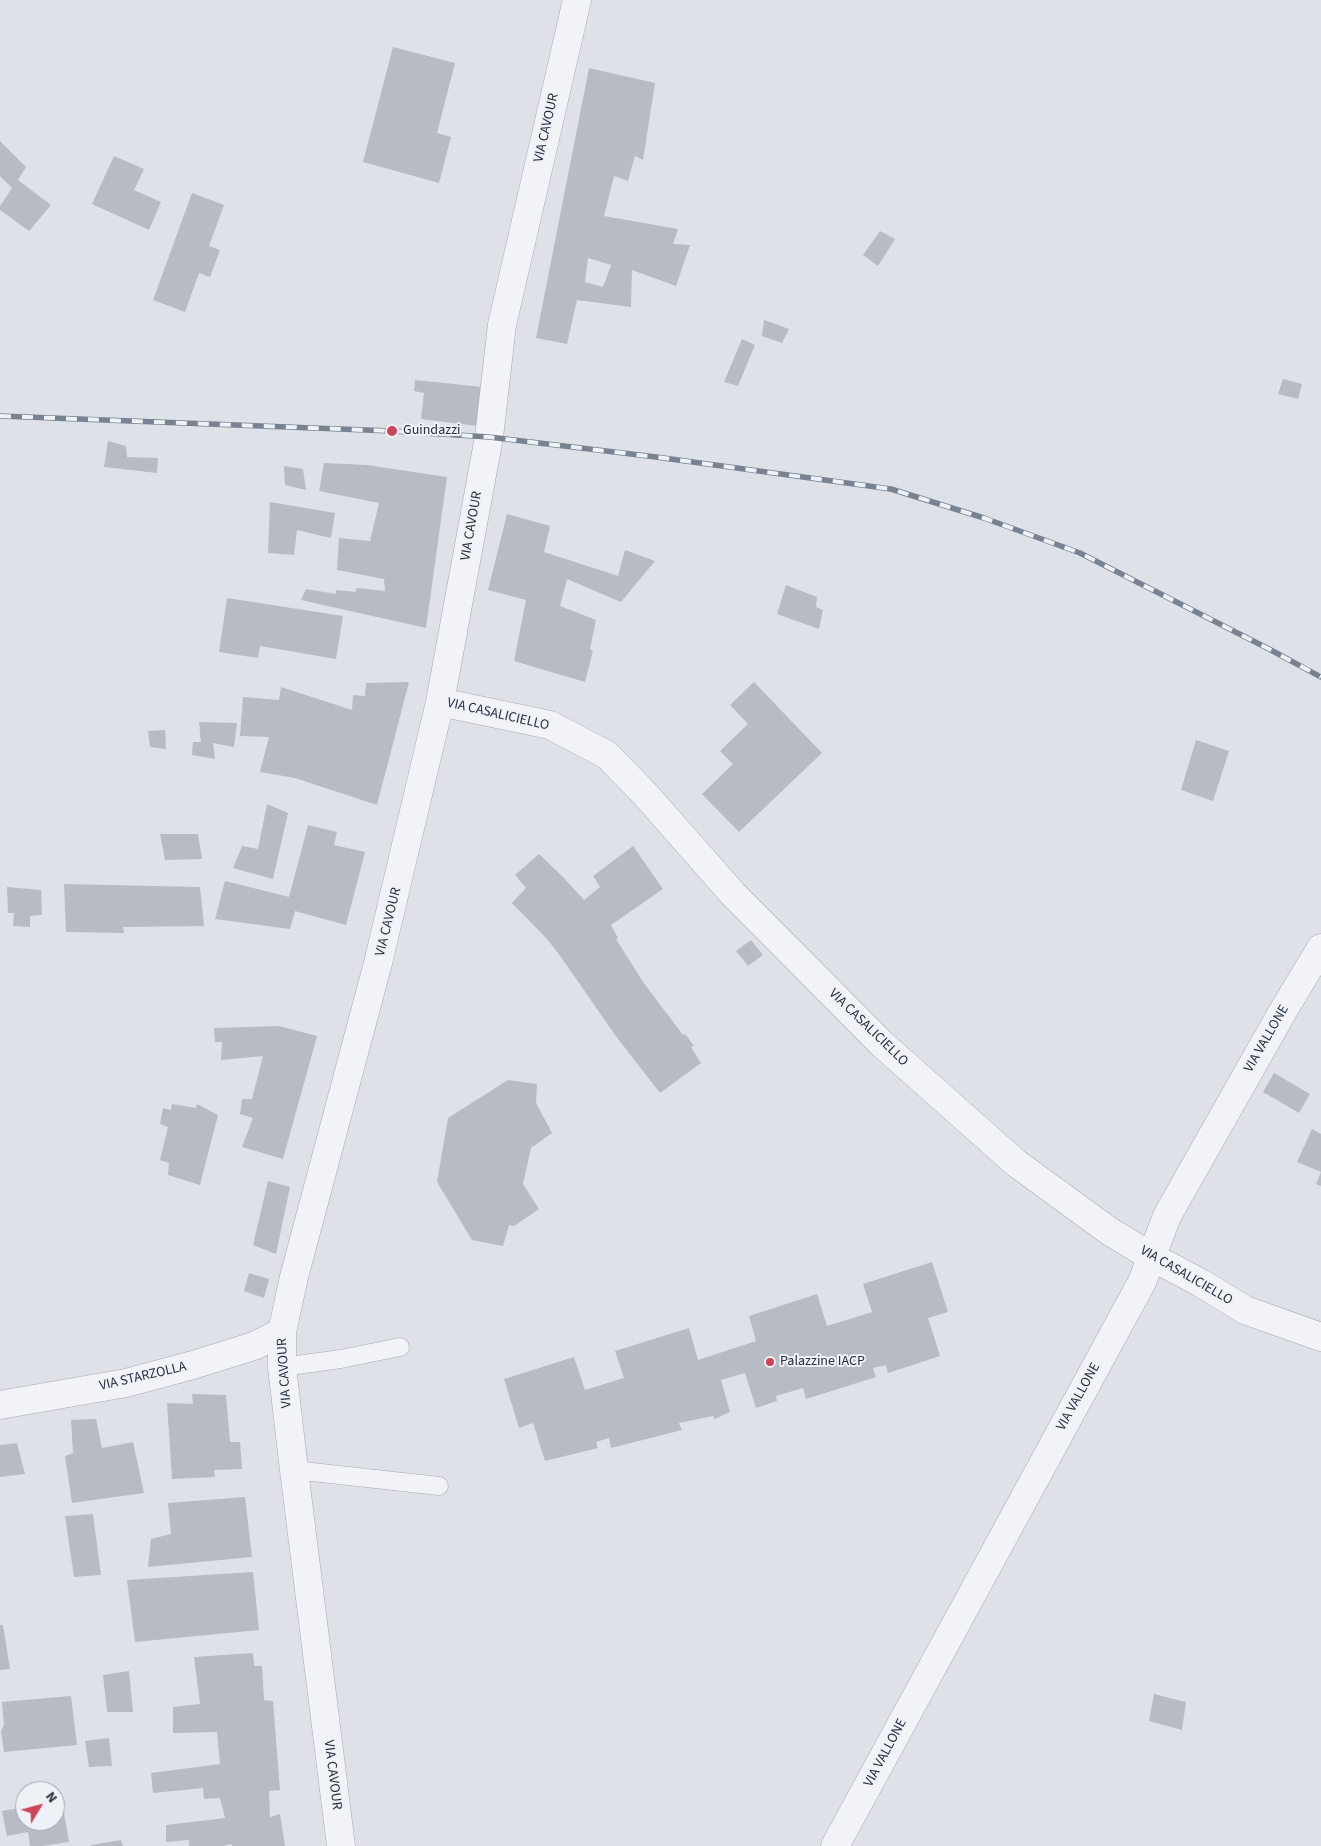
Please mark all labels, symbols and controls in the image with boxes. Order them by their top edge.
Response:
street label: VIA CAVOUR [531,92,563,164]
place label: Guindazzi [403,423,461,439]
marker: Guindazzi [385,424,399,438]
street label: VIA CAVOUR [458,490,486,562]
street label: VIA CASALICIELLO [445,695,551,735]
street label: VIA CAVOUR [372,886,406,958]
street label: VIA CASALICIELLO [825,986,911,1070]
street label: VIA VALLONE [1241,1002,1293,1076]
street label: VIA CASALICIELLO [1137,1243,1235,1309]
street label: VIA CAVOUR [274,1337,296,1409]
place label: Palazzine IACP [780,1354,865,1370]
marker: Palazzine IACP [764,1356,776,1368]
street label: VIA STARZOLLA [98,1359,188,1395]
street label: VIA VALLONE [1053,1360,1105,1434]
street label: VIA VALLONE [861,1716,911,1790]
street label: VIA CAVOUR [319,1739,345,1811]
north arrow [15,1781,65,1831]
text: N [40,1788,62,1807]

